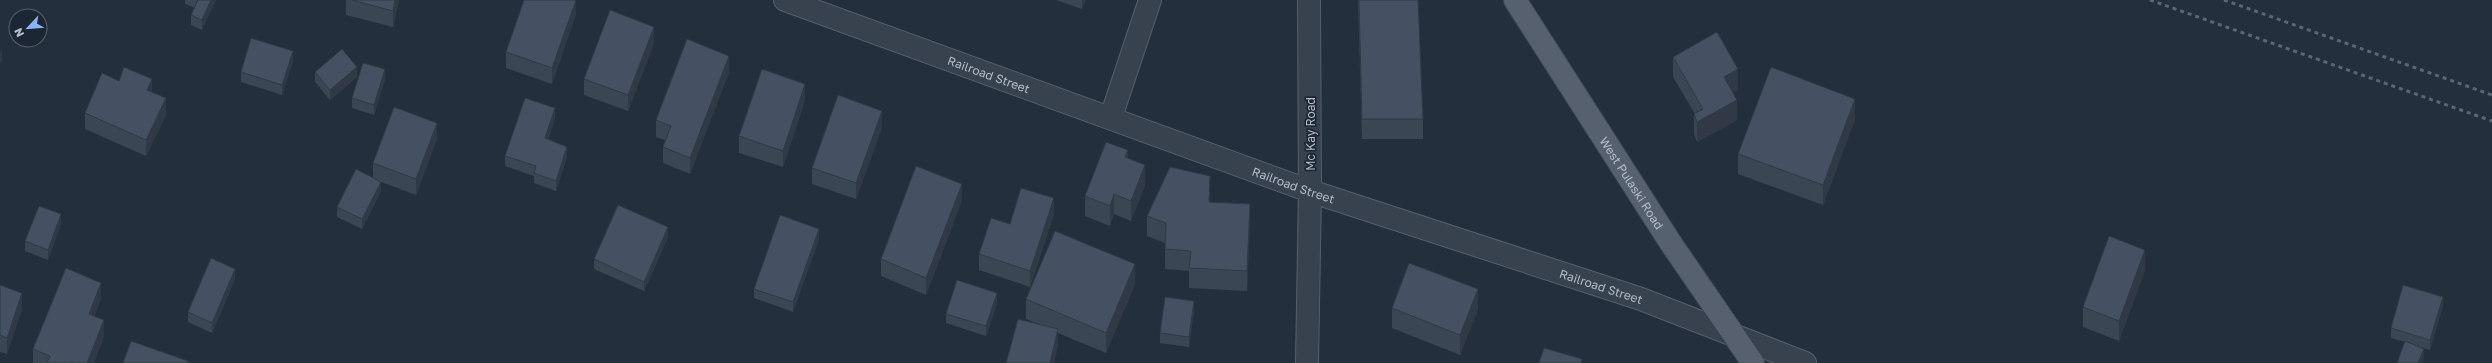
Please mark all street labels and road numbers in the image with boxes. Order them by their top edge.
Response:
street label: Railroad Street [946,52,1032,96]
street label: Mc Kay Road [1303,97,1318,171]
street label: West Pulaski Road [1597,134,1667,232]
street label: Railroad Street [1250,163,1337,206]
street label: Railroad Street [1558,265,1645,307]

